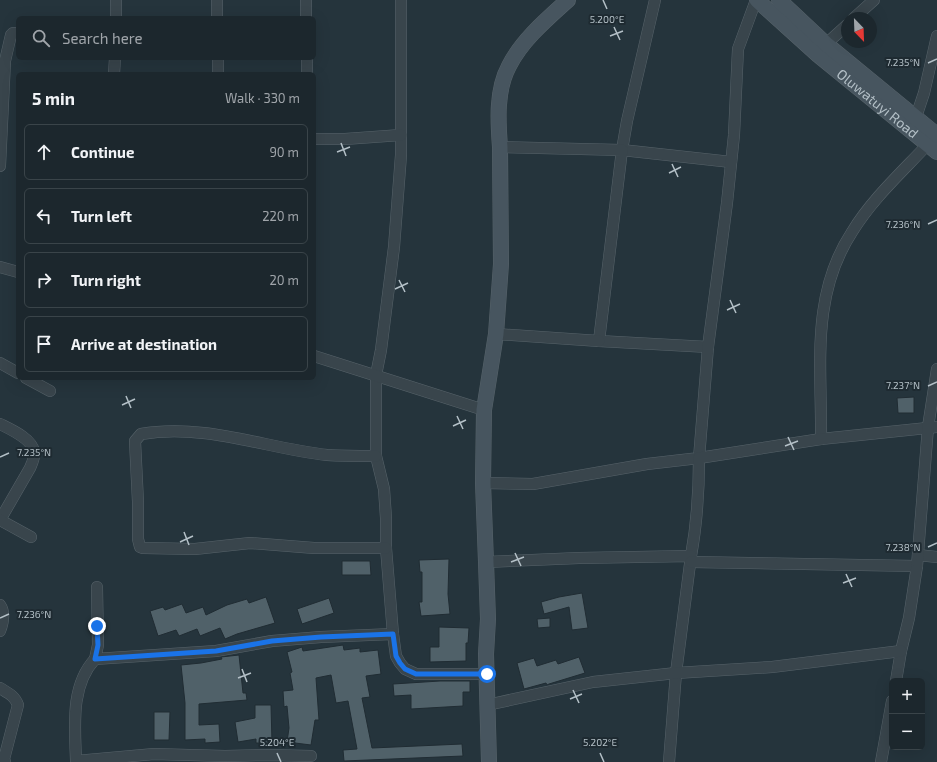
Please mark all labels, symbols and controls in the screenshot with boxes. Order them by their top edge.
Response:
north arrow [841,12,877,48]
text: 5.200°E [590,13,625,25]
search box [16,16,316,60]
icon: search [30,27,52,49]
text: Search here [62,29,143,47]
text: 7.235°N [886,56,920,68]
street label: Oluwatuyi Road [834,65,922,141]
text: 5 min [32,88,75,108]
text: Walk · 330 m [225,90,300,106]
icon: ahead [33,141,55,163]
text: Continue [71,143,134,161]
text: 90 m [269,144,299,160]
icon: left [33,205,55,227]
text: Turn left [71,207,132,225]
text: 220 m [262,208,299,224]
text: 7.236°N [886,218,920,230]
icon: right [33,269,55,291]
text: Turn right [71,271,141,289]
text: 20 m [270,272,299,288]
icon: arrive [33,333,55,355]
text: Arrive at destination [71,335,217,353]
text: 7.237°N [886,379,920,391]
text: 7.235°N [17,446,51,458]
text: 7.238°N [886,541,920,553]
text: 7.236°N [17,608,51,620]
route end [88,617,106,635]
route start [478,665,496,683]
map controls [889,678,925,750]
button: + [889,678,925,714]
button: − [889,714,925,750]
text: 5.204°E [260,736,295,748]
text: 5.202°E [583,736,617,748]

